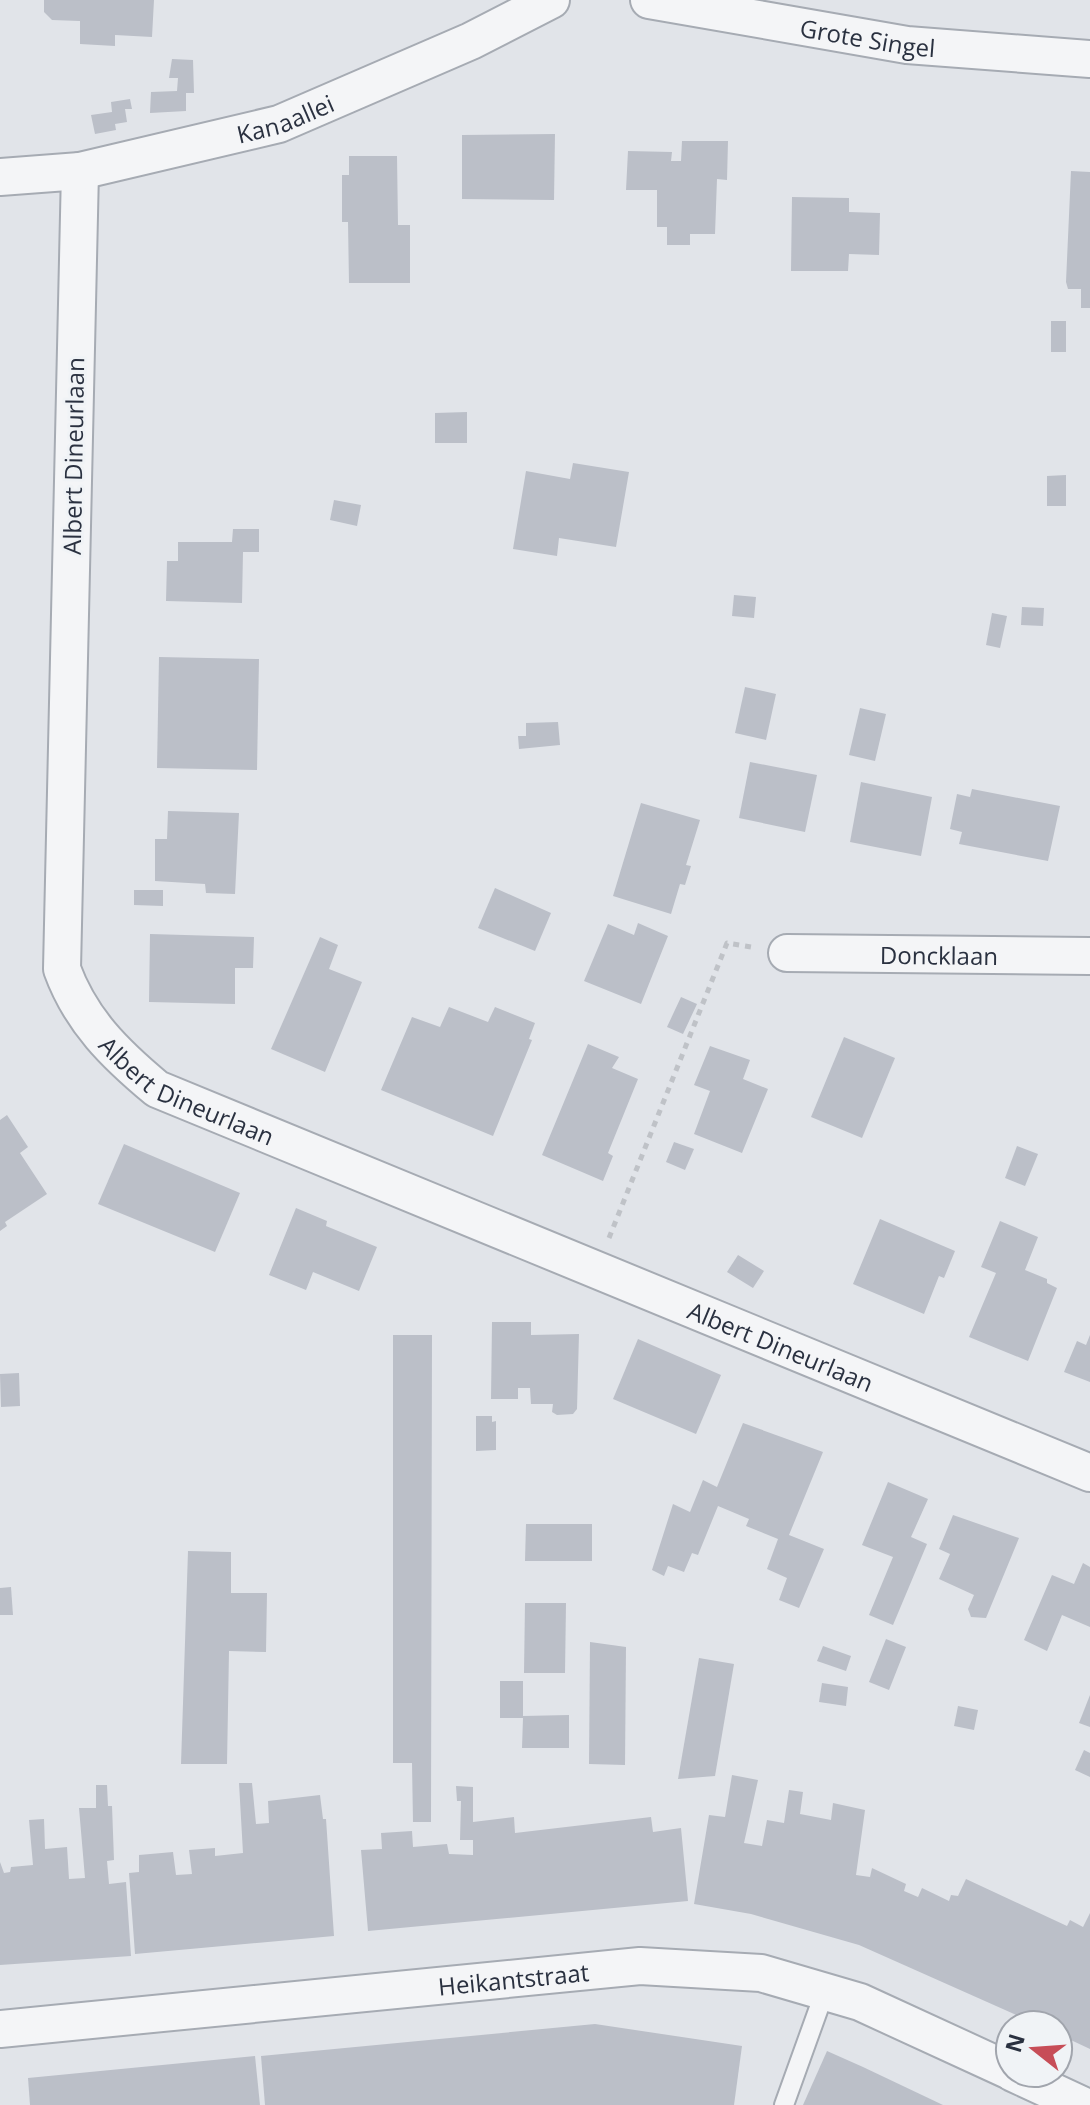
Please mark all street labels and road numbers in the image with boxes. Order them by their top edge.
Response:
street label: Grote Singel [798,10,937,64]
street label: Kanaallei [233,86,339,150]
street label: Albert Dineurlaan [55,357,91,555]
street label: Doncklaan [880,937,998,972]
street label: Albert Dineurlaan [92,1028,279,1152]
street label: Albert Dineurlaan [683,1293,879,1399]
street label: Heikantstraat [436,1955,591,2002]

